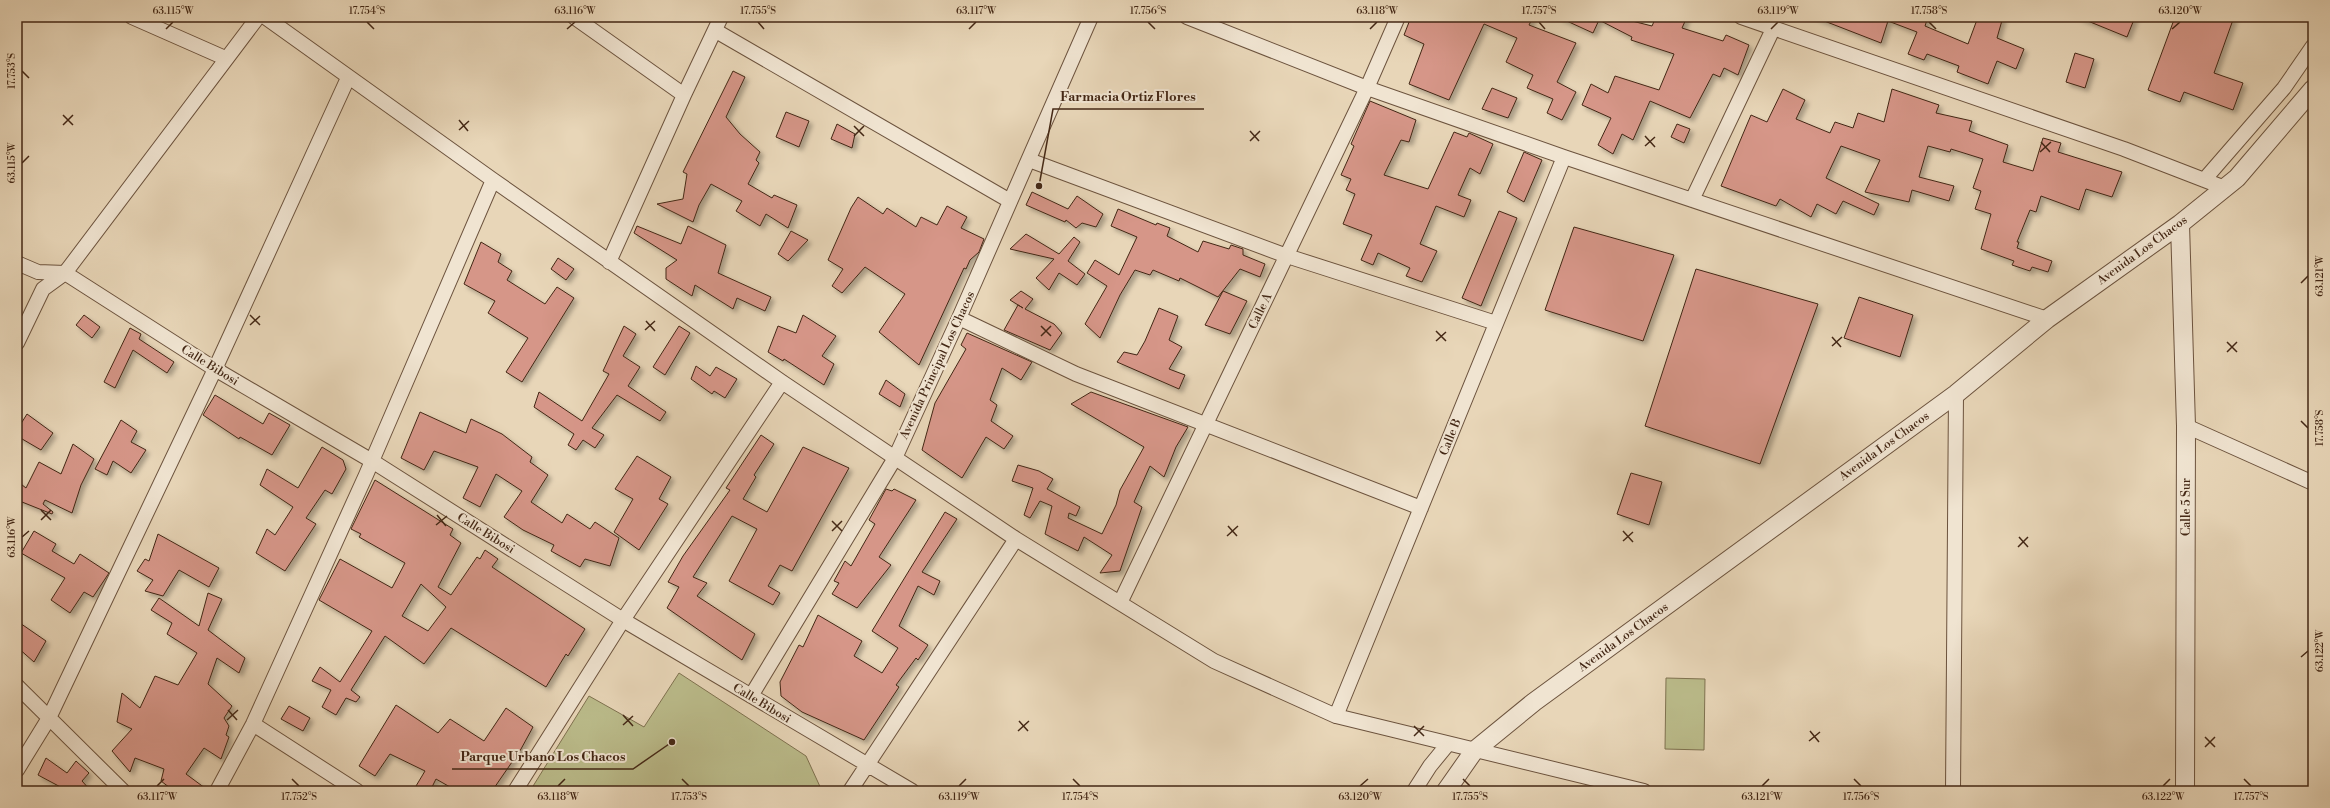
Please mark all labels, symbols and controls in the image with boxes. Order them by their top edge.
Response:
text: 63.115°W [152,5,195,17]
text: 17.754°S [349,5,386,17]
text: 63.116°W [554,5,597,17]
text: 17.755°S [740,5,776,17]
text: 63.117°W [956,5,997,17]
text: 17.756°S [1130,5,1167,17]
text: 63.118°W [1356,5,1399,17]
text: 17.757°S [1521,5,1557,17]
text: 63.119°W [1757,5,1800,17]
text: 17.758°S [1911,5,1948,17]
text: 63.120°W [2158,5,2203,17]
text: 17.753°S [6,53,18,89]
callout: Farmacia Ortiz Flores [1053,84,1204,109]
text: Farmacia Ortiz Flores [1060,89,1196,105]
text: 63.115°W [6,141,18,184]
street label: Avenida Los Chacos [2093,213,2190,289]
text: 63.121°W [2314,254,2326,297]
street label: Avenida Principal Los Chacos [896,289,978,443]
street label: Calle A [1245,290,1276,332]
street label: Calle Bibosi [178,342,241,389]
street label: Avenida Los Chacos [1835,409,1932,485]
text: 17.758°S [2314,409,2326,446]
street label: Calle B [1436,417,1465,458]
street label: Calle 5 Sur [2179,478,2194,536]
street label: Calle Bibosi [454,510,517,557]
text: 63.116°W [6,515,18,558]
street label: Avenida Los Chacos [1574,600,1671,676]
text: 63.122°W [2314,629,2326,672]
street label: Calle Bibosi [730,680,794,727]
callout: Parque Urbano Los Chacos [452,744,633,769]
text: Parque Urbano Los Chacos [460,749,626,765]
text: 63.117°W [137,791,178,803]
text: 17.752°S [281,791,317,803]
text: 63.118°W [537,791,580,803]
text: 17.753°S [671,791,707,803]
text: 63.119°W [938,791,981,803]
text: 17.754°S [1062,791,1099,803]
text: 63.120°W [1338,791,1383,803]
text: 17.755°S [1452,791,1488,803]
text: 63.121°W [1741,791,1784,803]
text: 17.756°S [1843,791,1880,803]
text: 63.122°W [2142,791,2185,803]
text: 17.757°S [2233,791,2269,803]

